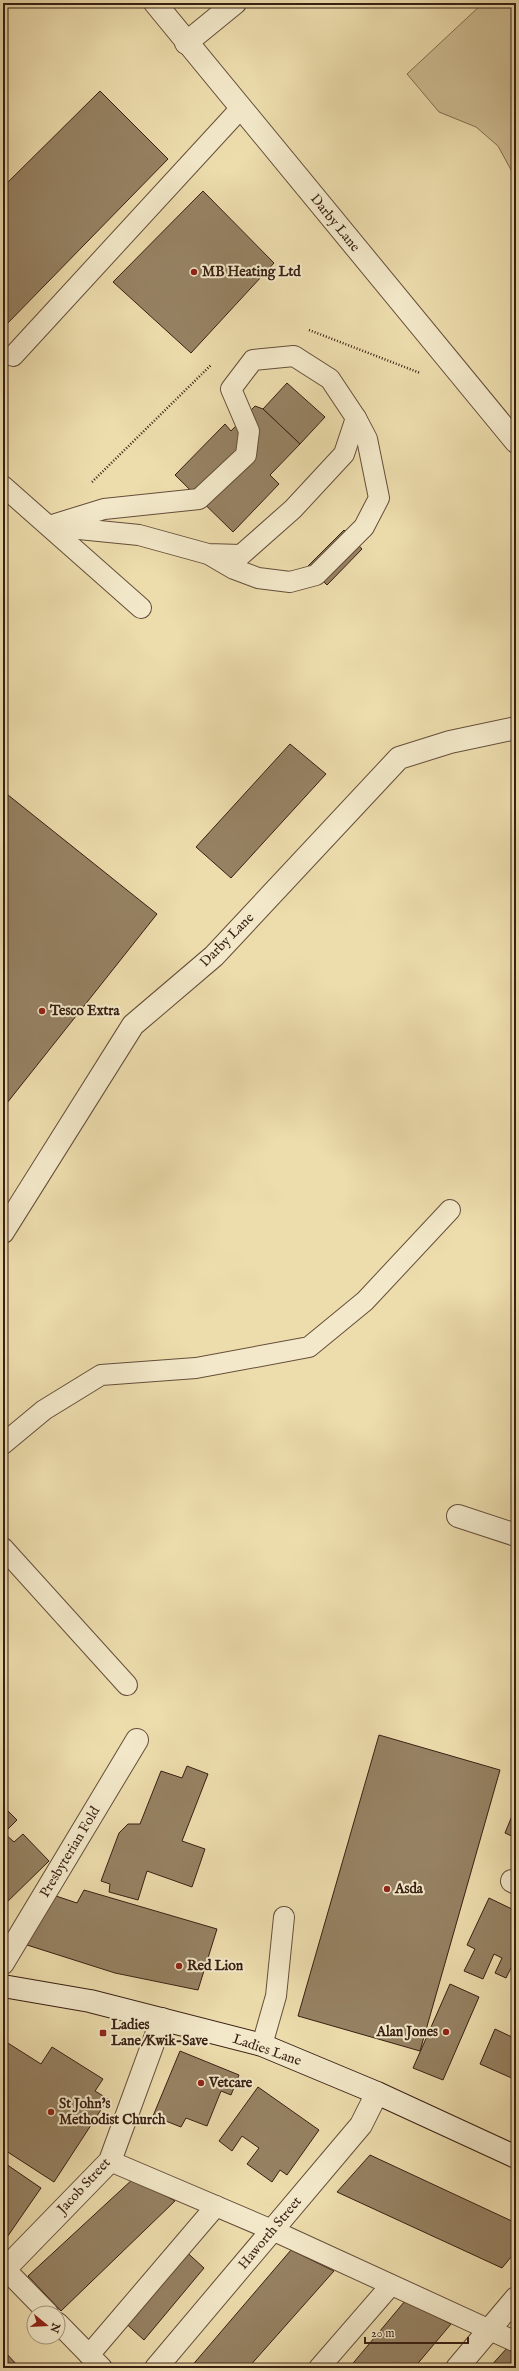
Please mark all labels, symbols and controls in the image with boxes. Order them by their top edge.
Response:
street label: Darby Lane [306,190,364,256]
place label: MB Heating Ltd [202,263,301,281]
marker: MB Heating Ltd [189,267,199,277]
street label: Darby Lane [196,909,258,971]
place label: Tesco Extra [49,1002,120,1020]
marker: Tesco Extra [37,1006,47,1016]
street label: Presbyterian Fold [36,1803,105,1901]
place label: Asda [394,1880,424,1898]
marker: Asda [382,1884,392,1894]
place label: Red Lion [187,1957,244,1975]
marker: Red Lion [174,1961,184,1971]
place label: Ladies Lane/Kwik-Save [111,2016,209,2050]
place label: Alan Jones [375,2023,438,2041]
marker: Alan Jones [441,2027,451,2037]
marker: Ladies Lane/Kwik-Save [98,2028,108,2038]
street label: Ladies Lane [230,2030,304,2070]
place label: Vetcare [208,2074,253,2092]
marker: Vetcare [196,2078,206,2088]
place label: St John's Methodist Church [59,2095,166,2129]
marker: St John's Methodist Church [46,2107,56,2117]
street label: Jacob Street [52,2154,115,2219]
street label: Haworth Street [234,2193,306,2273]
north arrow [26,2305,66,2345]
scale bar [365,2319,468,2345]
text: N [46,2320,63,2335]
text: 20 m [371,2326,394,2341]

